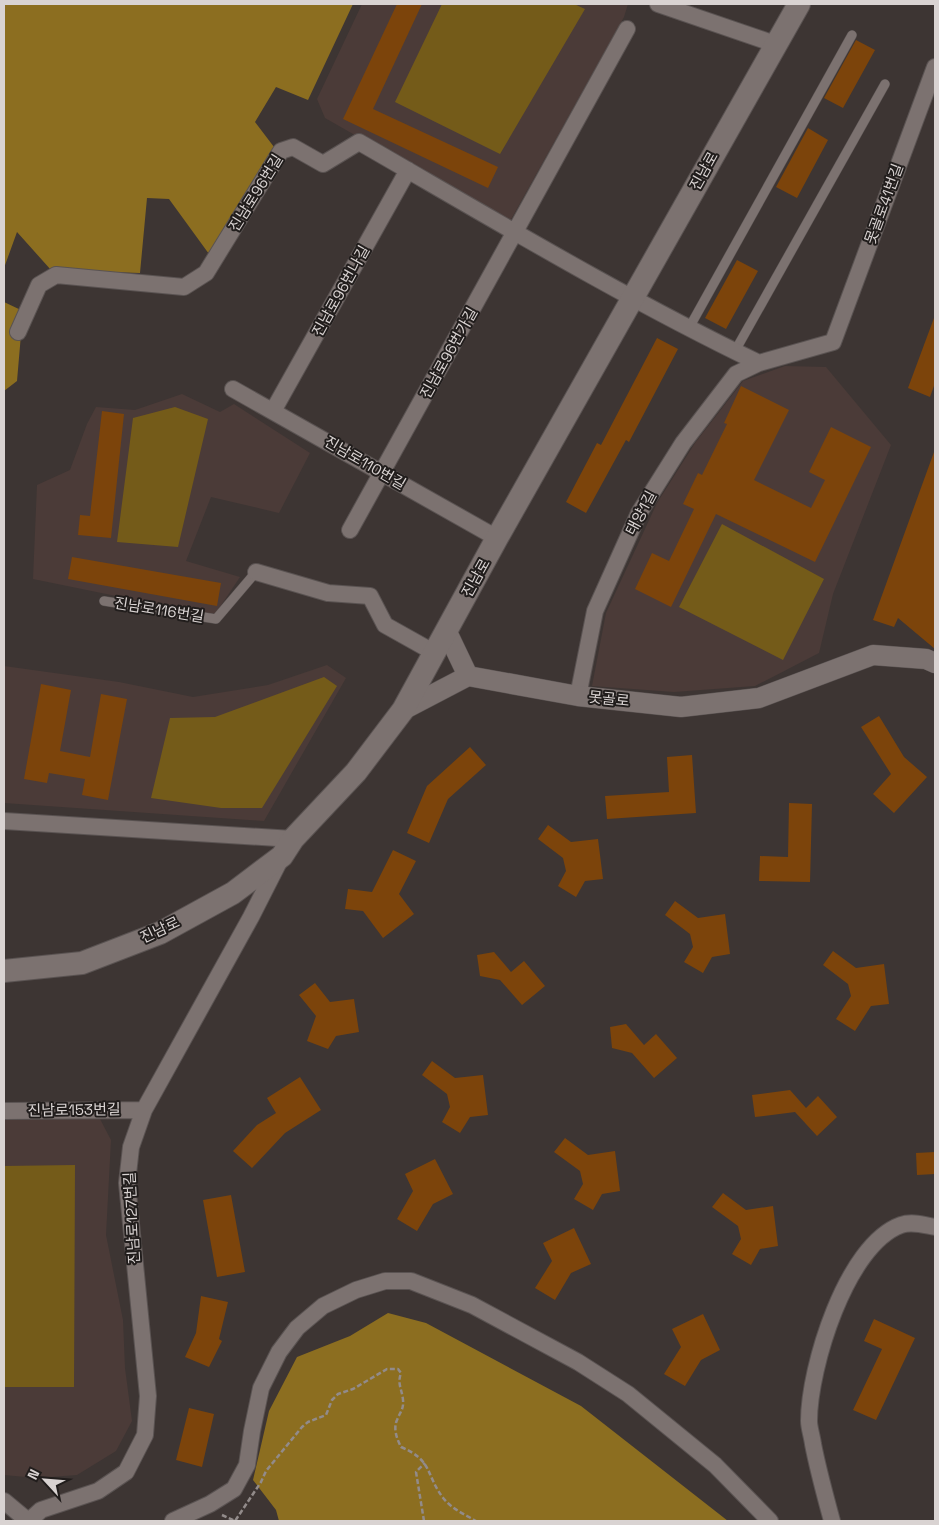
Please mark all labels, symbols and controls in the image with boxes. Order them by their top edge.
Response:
street label: 진남로 [685,148,722,193]
street label: 진남로96번길 [224,151,287,235]
street label: 못골로41번길 [860,161,907,247]
street label: 진남로96번나길 [308,242,373,340]
street label: 진남로96번가길 [416,304,481,402]
street label: 진남로110번길 [321,432,409,494]
street label: 태양1길 [621,487,660,538]
street label: 진남로 [457,555,494,600]
street label: 진남로116번길 [113,593,205,626]
street label: 못골로 [587,687,631,710]
street label: 진남로 [137,912,183,947]
street label: 진남로153번길 [27,1099,121,1120]
street label: 진남로127번길 [120,1171,143,1265]
north arrow [20,1455,70,1505]
text: N [23,1466,43,1482]

